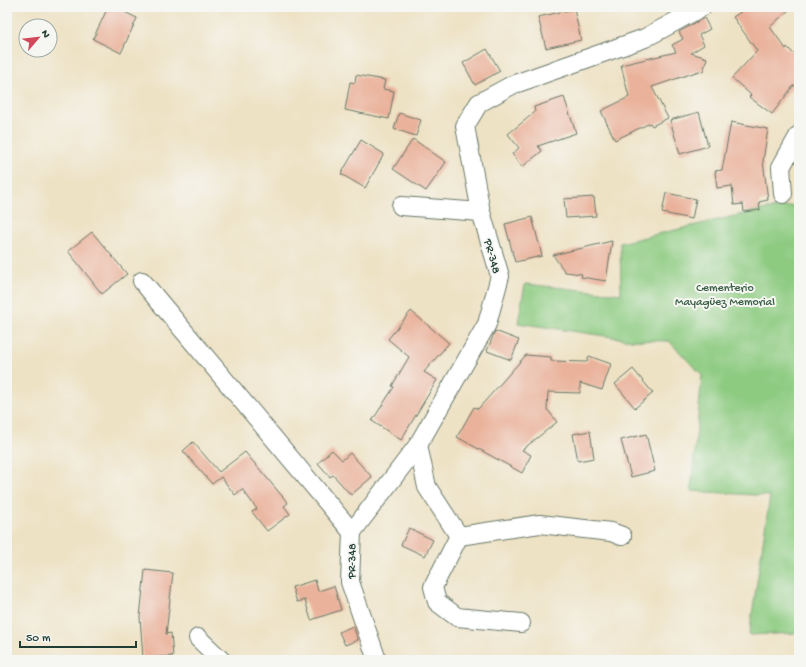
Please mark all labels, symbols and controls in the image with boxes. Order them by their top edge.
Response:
north arrow [18,18,58,58]
text: N [38,28,52,40]
street label: PR-348 [479,237,502,276]
park label: Cementerio Mayagüez Memorial [675,282,775,310]
street label: PR-348 [346,543,360,580]
scale bar [20,623,136,649]
text: 50 m [26,632,51,646]

